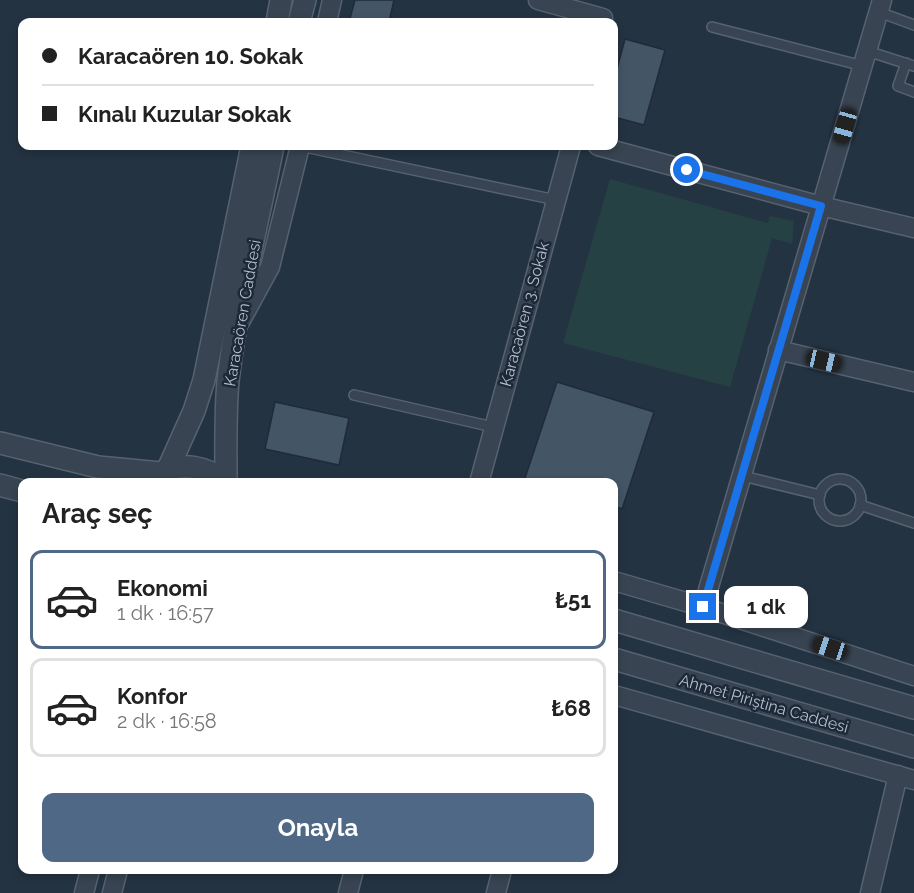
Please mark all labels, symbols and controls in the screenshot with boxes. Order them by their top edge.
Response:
text: Karacaören 10. Sokak [78,43,303,69]
text: Kınalı Kuzular Sokak [78,101,291,127]
car [831,106,859,146]
route start [673,156,700,183]
street label: Karacaören Caddesi [220,238,265,388]
street label: Karacaören 3. Sokak [496,239,553,389]
car [804,348,844,374]
text: Araç seç [42,498,152,529]
icon: car [45,573,99,627]
text: Ekonomi [117,575,208,601]
callout: 1 dk [724,586,808,628]
text: ₺51 [555,587,591,613]
route end [689,593,716,620]
text: 1 dk [747,595,785,619]
text: 1 dk · 16:57 [117,601,214,625]
car [810,634,850,662]
street label: Ahmet Piriştina Caddesi [677,670,851,737]
icon: car [45,681,99,735]
text: Konfor [117,683,187,709]
text: ₺68 [551,695,591,721]
text: 2 dk · 16:58 [117,709,217,733]
button: Onayla [42,793,594,862]

